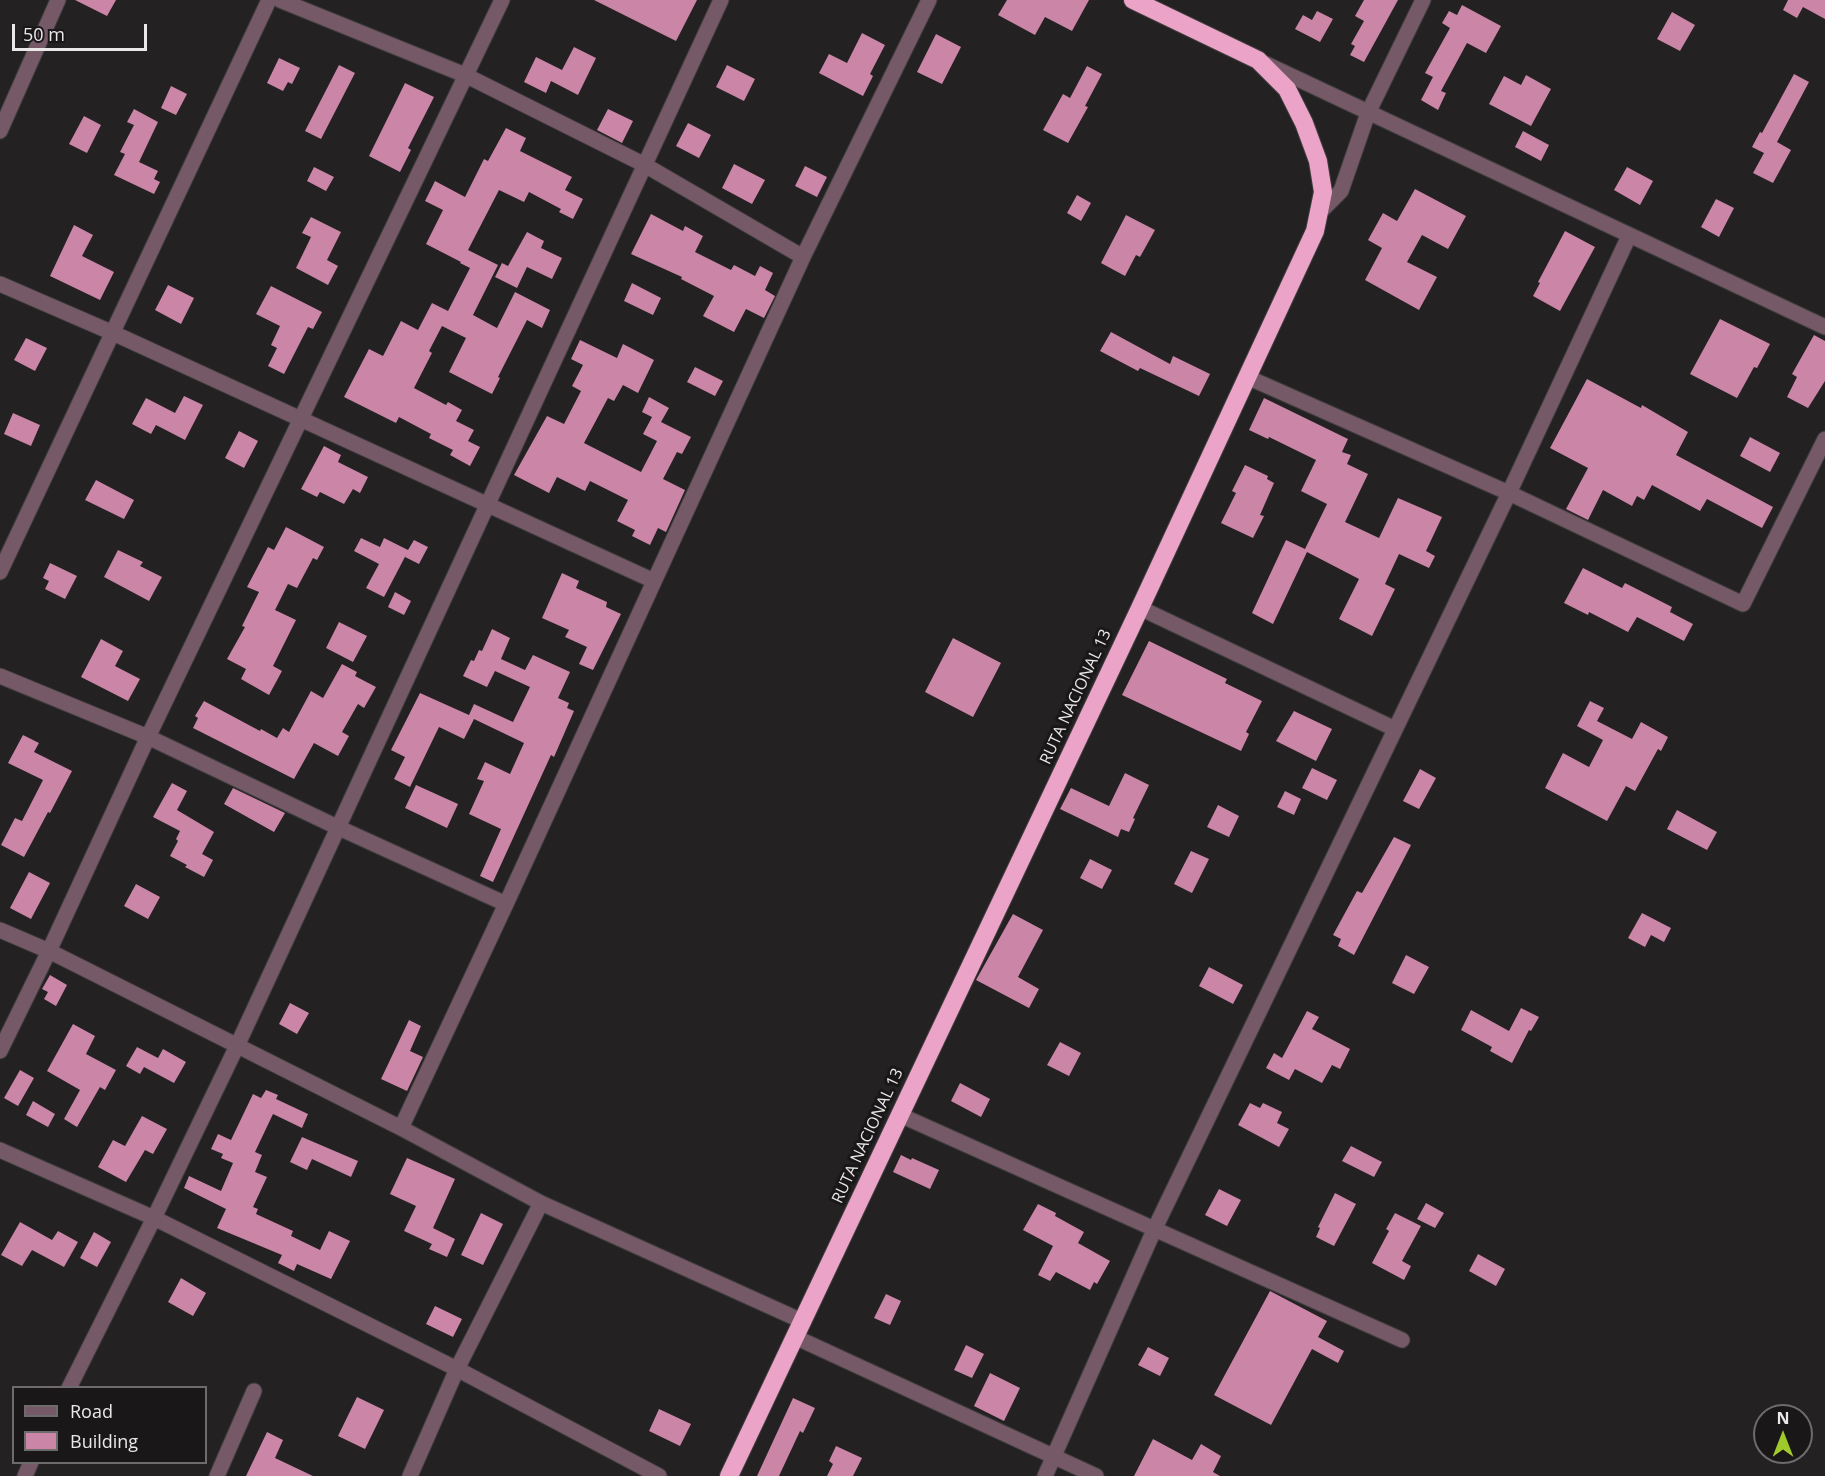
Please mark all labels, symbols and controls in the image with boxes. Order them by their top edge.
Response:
scale bar [15,12,150,50]
text: 50 m [23,22,65,46]
street label: RUTA NACIONAL 13 [1036,626,1116,768]
street label: RUTA NACIONAL 13 [828,1065,908,1207]
legend [12,1386,207,1464]
text: Road [70,1399,113,1423]
north arrow [1753,1404,1813,1464]
text: N [1776,1407,1790,1429]
text: Building [70,1429,138,1453]

